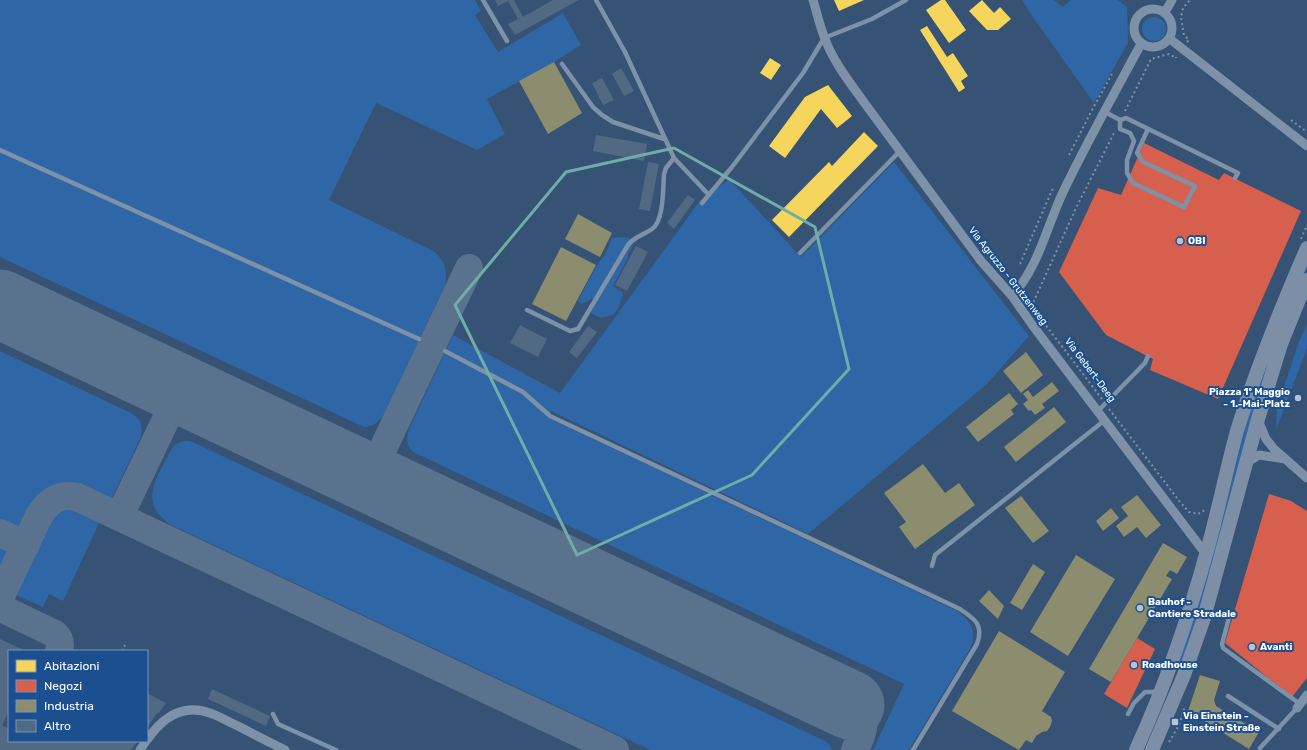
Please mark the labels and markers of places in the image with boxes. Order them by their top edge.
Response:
place label: OBI [1188,235,1205,247]
marker: OBI [1175,236,1185,246]
place label: Piazza 1º Maggio - 1.-Mai-Platz [1209,386,1290,410]
marker: Piazza 1º Maggio - 1.-Mai-Platz [1293,393,1303,403]
place label: Bauhof - Cantiere Stradale [1148,596,1236,620]
marker: Bauhof - Cantiere Stradale [1135,603,1145,613]
place label: Avanti [1260,641,1292,653]
marker: Avanti [1247,642,1257,652]
place label: Roadhouse [1142,659,1198,671]
marker: Roadhouse [1129,660,1139,670]
place label: Via Einstein - Einstein Straße [1183,710,1260,734]
marker: Via Einstein - Einstein Straße [1170,717,1180,727]

